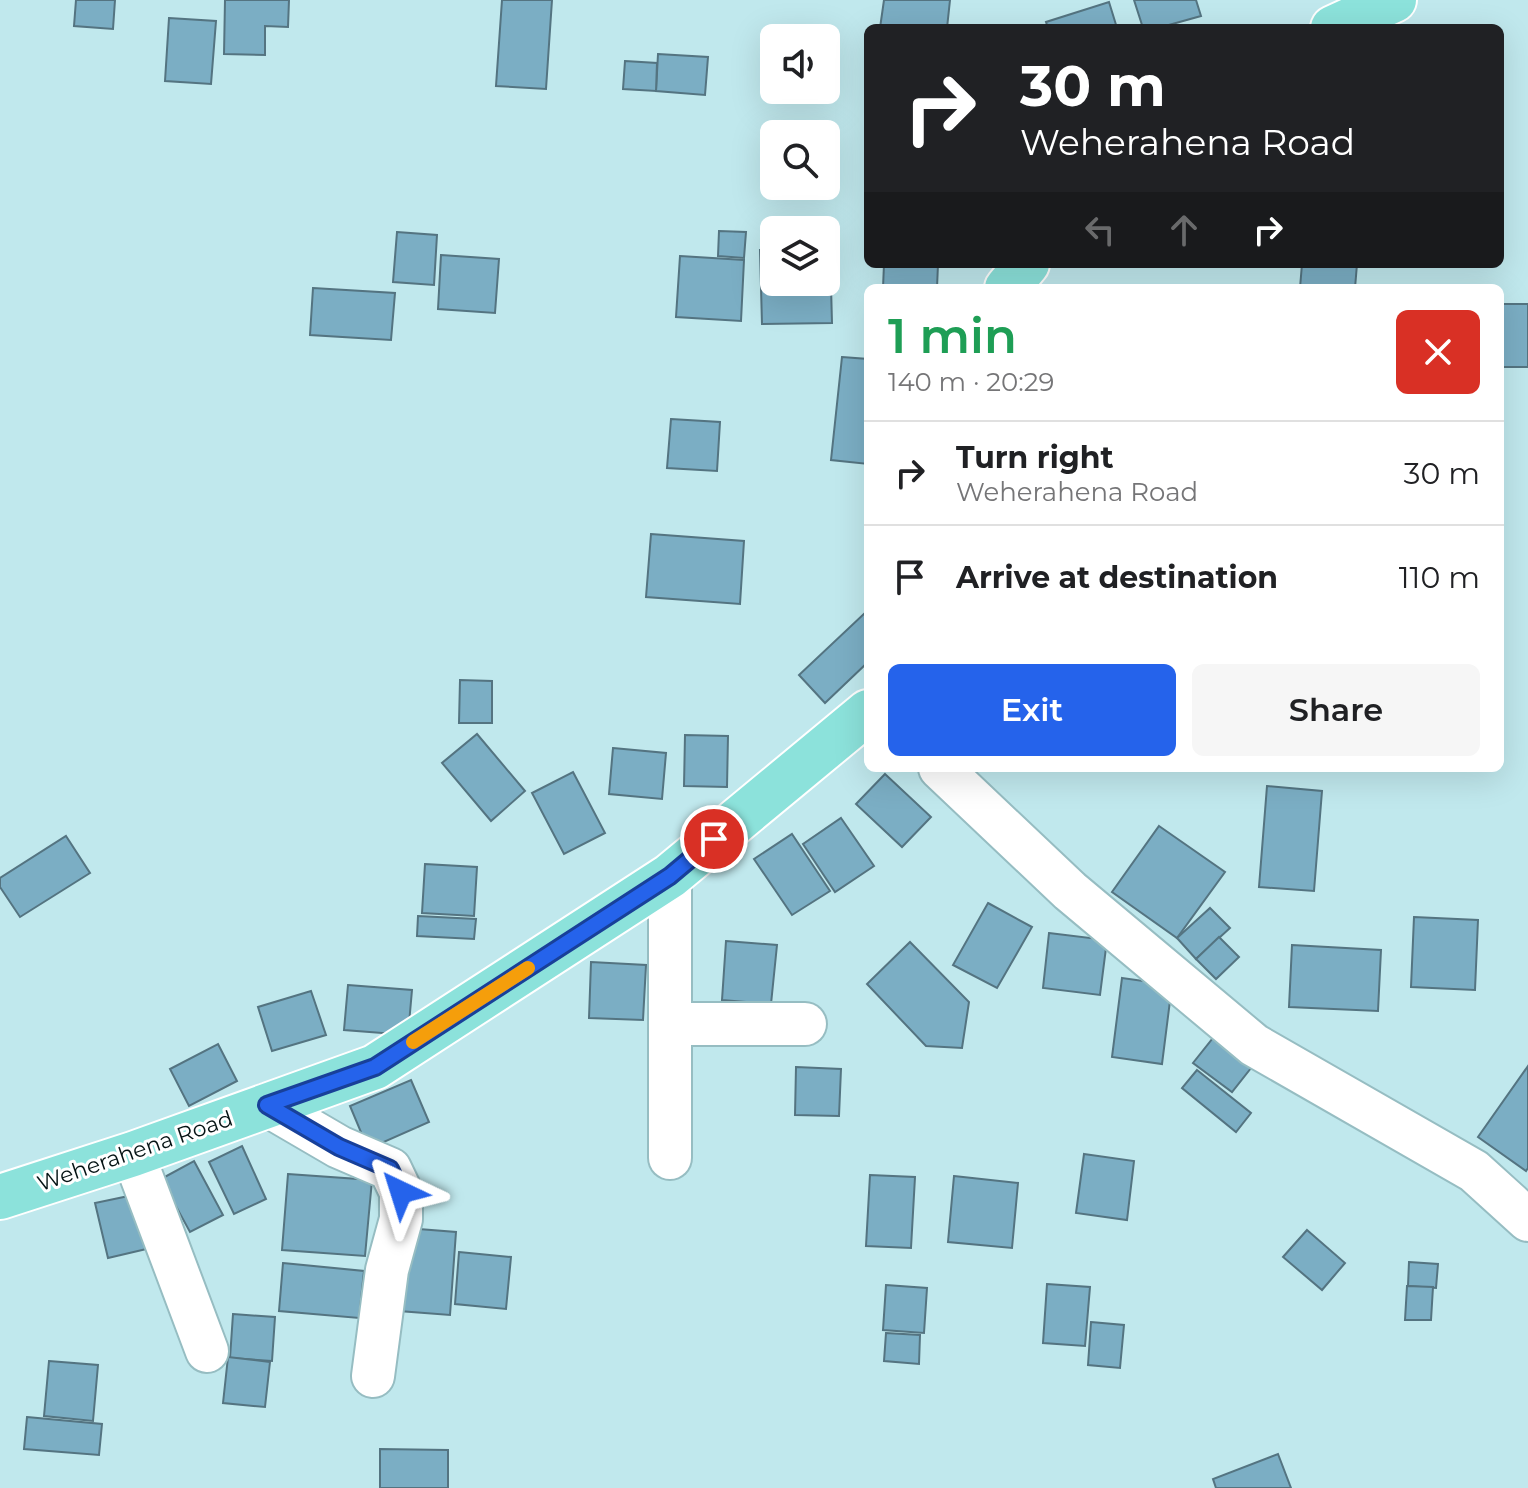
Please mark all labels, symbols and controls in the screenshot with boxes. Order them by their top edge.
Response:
map controls [760,24,840,296]
button: sound [760,24,840,104]
text: 30 m [1020,52,1166,120]
icon: right [888,56,992,160]
button: search [760,120,840,200]
text: Weherahena Road [1020,120,1355,164]
icon: left [1078,208,1122,252]
icon: ahead [1162,208,1206,252]
icon: right [1246,208,1290,252]
button: layers [760,216,840,296]
text: 1 min [888,307,1017,365]
button: close [1396,310,1480,394]
text: 140 m · 20:29 [888,366,1054,398]
text: Turn right [956,439,1113,476]
icon: right [888,451,932,495]
text: 30 m [1404,455,1480,492]
text: Weherahena Road [956,476,1198,508]
icon: arrive [888,555,932,599]
text: Arrive at destination [956,559,1278,596]
text: 110 m [1399,559,1480,596]
button: Exit [888,664,1176,756]
button: Share [1192,664,1480,756]
pin [680,805,748,873]
icon: arrive [692,817,736,861]
street label: Weherahena Road [34,1105,236,1197]
position arrow [359,1150,443,1234]

